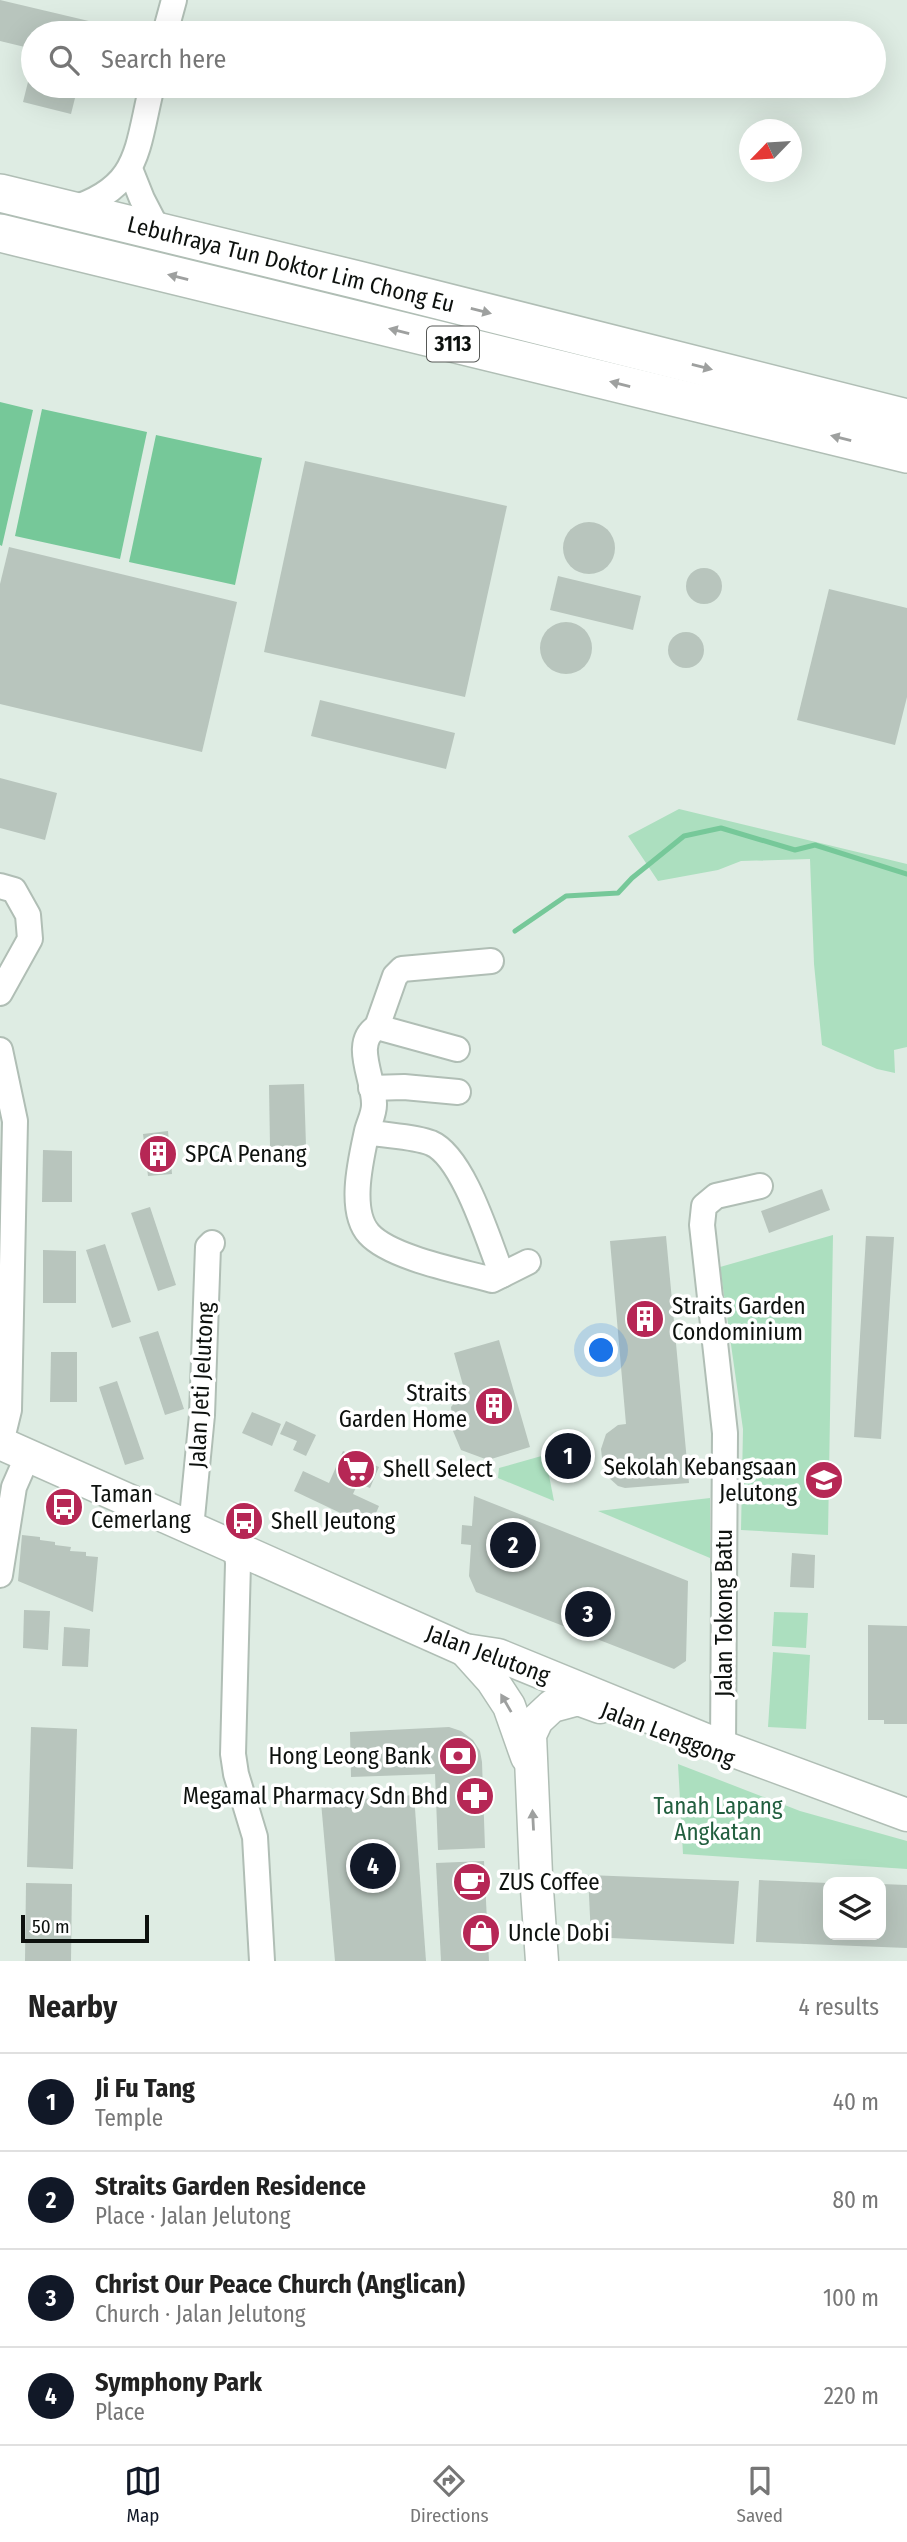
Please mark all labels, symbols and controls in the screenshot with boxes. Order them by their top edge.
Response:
search box [21,21,886,98]
icon: search [45,41,83,79]
text: Search here [101,44,226,75]
north arrow [739,119,802,182]
street label: Lebuhraya Tun Doktor Lim Chong Eu [125,210,457,318]
one-way arrow [166,271,188,282]
one-way arrow [471,306,493,317]
one-way arrow [388,325,410,336]
road number: 3113 [427,326,479,362]
one-way arrow [691,362,713,373]
one-way arrow [609,379,631,390]
one-way arrow [830,432,852,443]
building icon: SPCA Penang [137,1133,179,1175]
place label: SPCA Penang [185,1140,307,1168]
place label: Straits Garden Condominium [672,1292,806,1346]
building icon: Straits Garden Condominium [624,1298,666,1340]
street label: Jalan Jeti Jelutong [183,1301,219,1469]
your location [584,1333,618,1367]
place label: Straits Garden Home [339,1379,467,1433]
building icon: Straits Garden Home [473,1385,515,1427]
pin: 1 [545,1430,591,1482]
supermarket icon: Shell Select [335,1448,377,1490]
place label: Sekolah Kebangsaan Jelutong [603,1453,797,1507]
place label: Shell Select [383,1455,493,1483]
school or university icon: Sekolah Kebangsaan Jelutong [803,1459,845,1501]
place label: Taman Cemerlang [91,1480,191,1534]
bus stop icon: Taman Cemerlang [43,1486,85,1528]
bus stop icon: Shell Jeutong [223,1500,265,1542]
place label: Shell Jeutong [271,1507,396,1535]
pin: 2 [490,1519,536,1571]
street label: Jalan Tokong Batu [710,1529,738,1697]
pin: 3 [565,1588,611,1640]
street label: Jalan Jelutong [422,1619,554,1689]
one-way arrow [500,1693,512,1712]
street label: Jalan Lenggong [597,1696,739,1772]
bank icon: Hong Leong Bank [437,1735,479,1777]
place label: Hong Leong Bank [268,1742,431,1770]
pharmacy icon: Megamal Pharmacy Sdn Bhd [454,1775,496,1817]
place label: Megamal Pharmacy Sdn Bhd [183,1782,448,1810]
park label: Tanah Lapang Angkatan [653,1792,783,1846]
one-way arrow [527,1809,538,1831]
pin: 4 [350,1840,396,1892]
cafe icon: ZUS Coffee [451,1861,493,1903]
place label: ZUS Coffee [499,1868,600,1896]
map controls [823,1877,886,1940]
button: layers [823,1877,886,1940]
scale bar [21,1912,149,1944]
shop icon: Uncle Dobi [460,1912,502,1954]
text: 50 m [32,1915,70,1938]
place label: Uncle Dobi [508,1919,610,1947]
text: Nearby [28,1989,117,2025]
text: 4 results [798,1993,879,2021]
text: Ji Fu Tang [95,2073,195,2104]
text: 1 [46,2088,56,2116]
text: 40 m [833,2088,879,2116]
text: Temple [95,2104,163,2132]
text: Straits Garden Residence [95,2171,366,2202]
text: 2 [46,2186,56,2214]
text: 80 m [832,2186,879,2214]
text: Place · Jalan Jelutong [95,2202,291,2230]
text: Christ Our Peace Church (Anglican) [95,2269,465,2300]
text: 3 [46,2284,56,2312]
text: 100 m [823,2284,879,2312]
text: Church · Jalan Jelutong [95,2300,306,2328]
text: Symphony Park [95,2367,262,2398]
text: 4 [45,2382,57,2410]
text: 220 m [824,2382,879,2410]
text: Place [95,2398,145,2426]
tab: Map [124,2462,162,2527]
tab: Directions [410,2462,489,2527]
tab: Saved [737,2462,783,2527]

